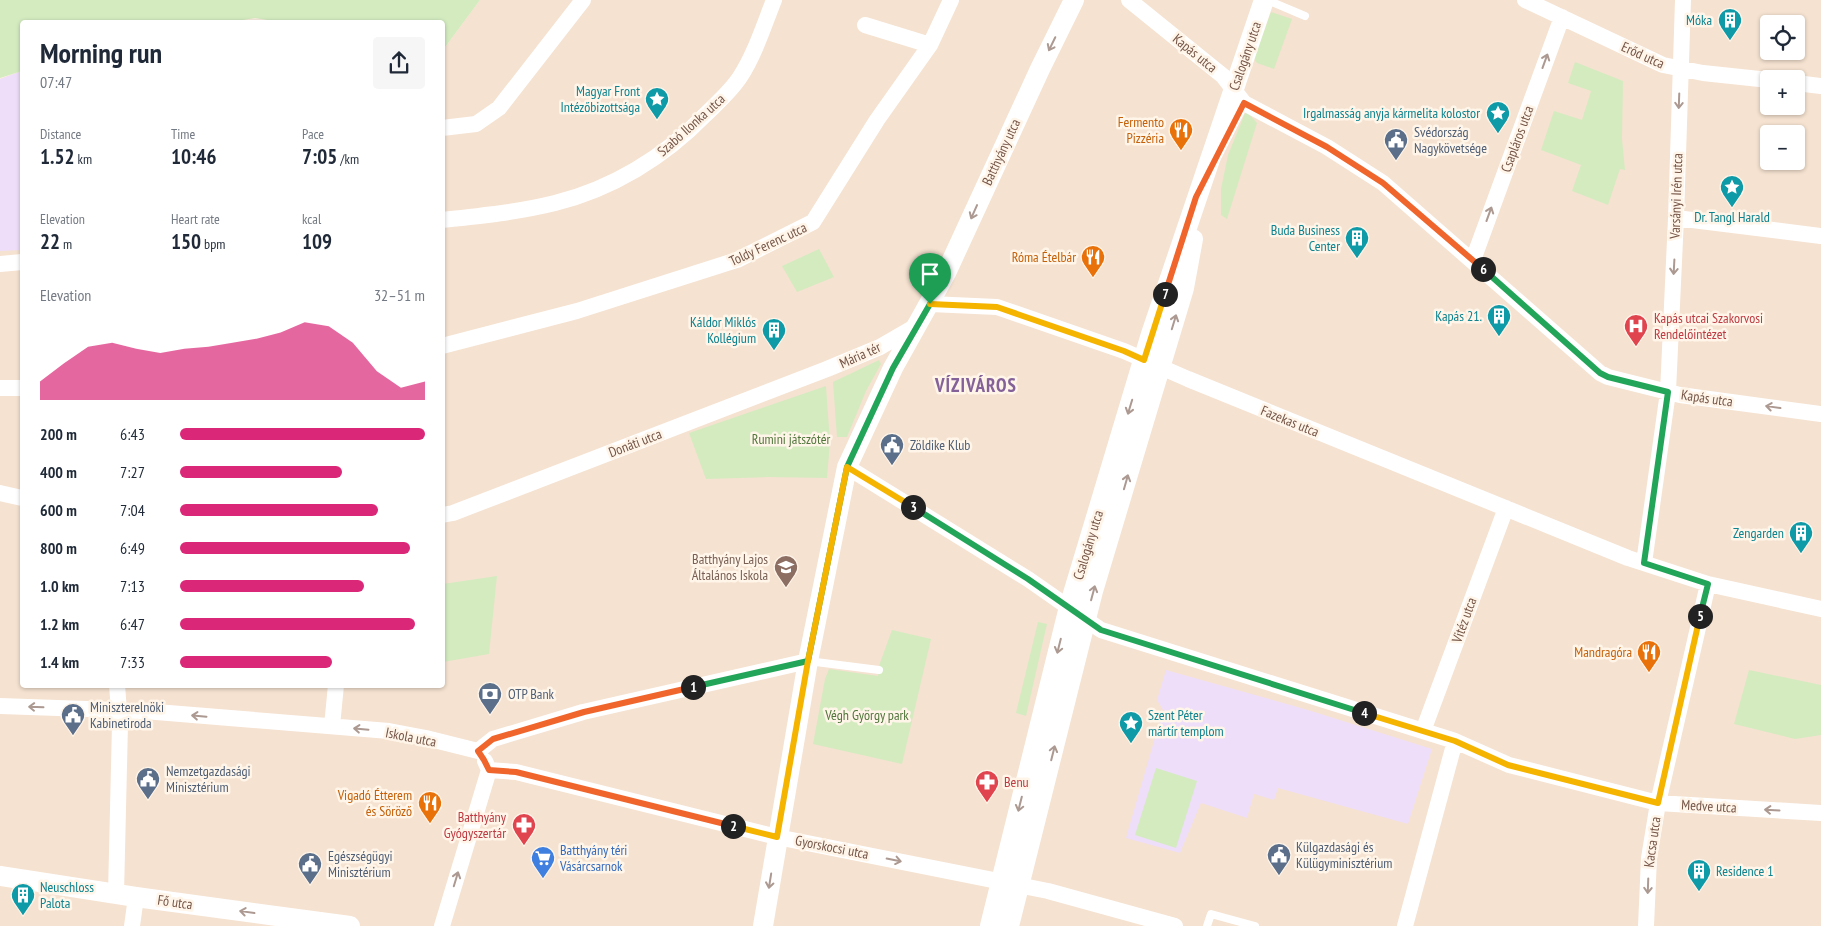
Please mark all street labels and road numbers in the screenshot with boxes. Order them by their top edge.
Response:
street label: Csalogány utca [1225,19,1265,93]
street label: Kapás utca [1169,30,1221,76]
street label: Erőd utca [1619,38,1667,72]
street label: Szabó Ilonka utca [653,90,729,160]
street label: Csapláros utca [1497,103,1537,175]
street label: Batthyány utca [978,116,1024,188]
street label: Varsányi Irén utca [1665,153,1686,240]
street label: Toldy Ferenc utca [726,218,810,270]
street label: Mária tér [837,338,884,372]
street label: Kapás utca [1680,385,1734,411]
street label: Fazekas utca [1258,401,1322,441]
street label: Donáti utca [606,425,664,461]
street label: Csalogány utca [1069,508,1107,582]
street label: Vitéz utca [1447,595,1480,646]
street label: Iskola utca [384,723,438,751]
street label: Medve utca [1681,796,1737,816]
street label: Kacsa utca [1640,816,1664,868]
street label: Gyorskocsi utca [794,831,870,863]
street label: Fő utca [156,891,194,913]

